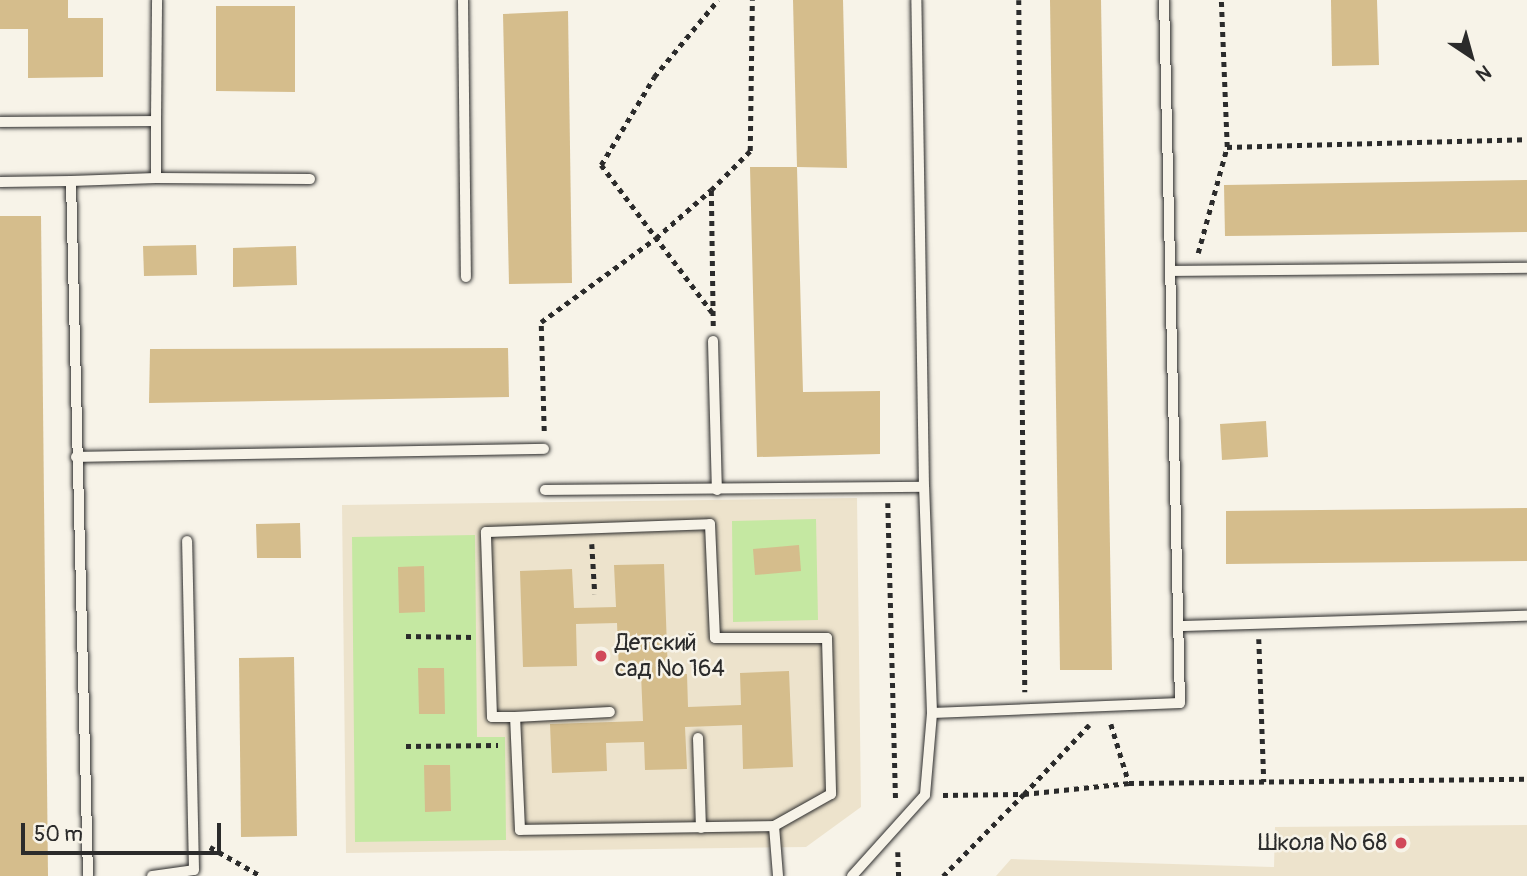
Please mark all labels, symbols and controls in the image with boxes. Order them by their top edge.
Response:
north arrow [1436,21,1506,91]
text: N [1471,59,1496,86]
place label: Детский сад № 164 [615,629,725,683]
marker: Детский сад № 164 [593,648,609,664]
scale bar [24,810,224,854]
text: 50 m [34,821,83,848]
place label: Школа № 68 [1258,829,1387,857]
marker: Школа № 68 [1393,835,1409,851]

